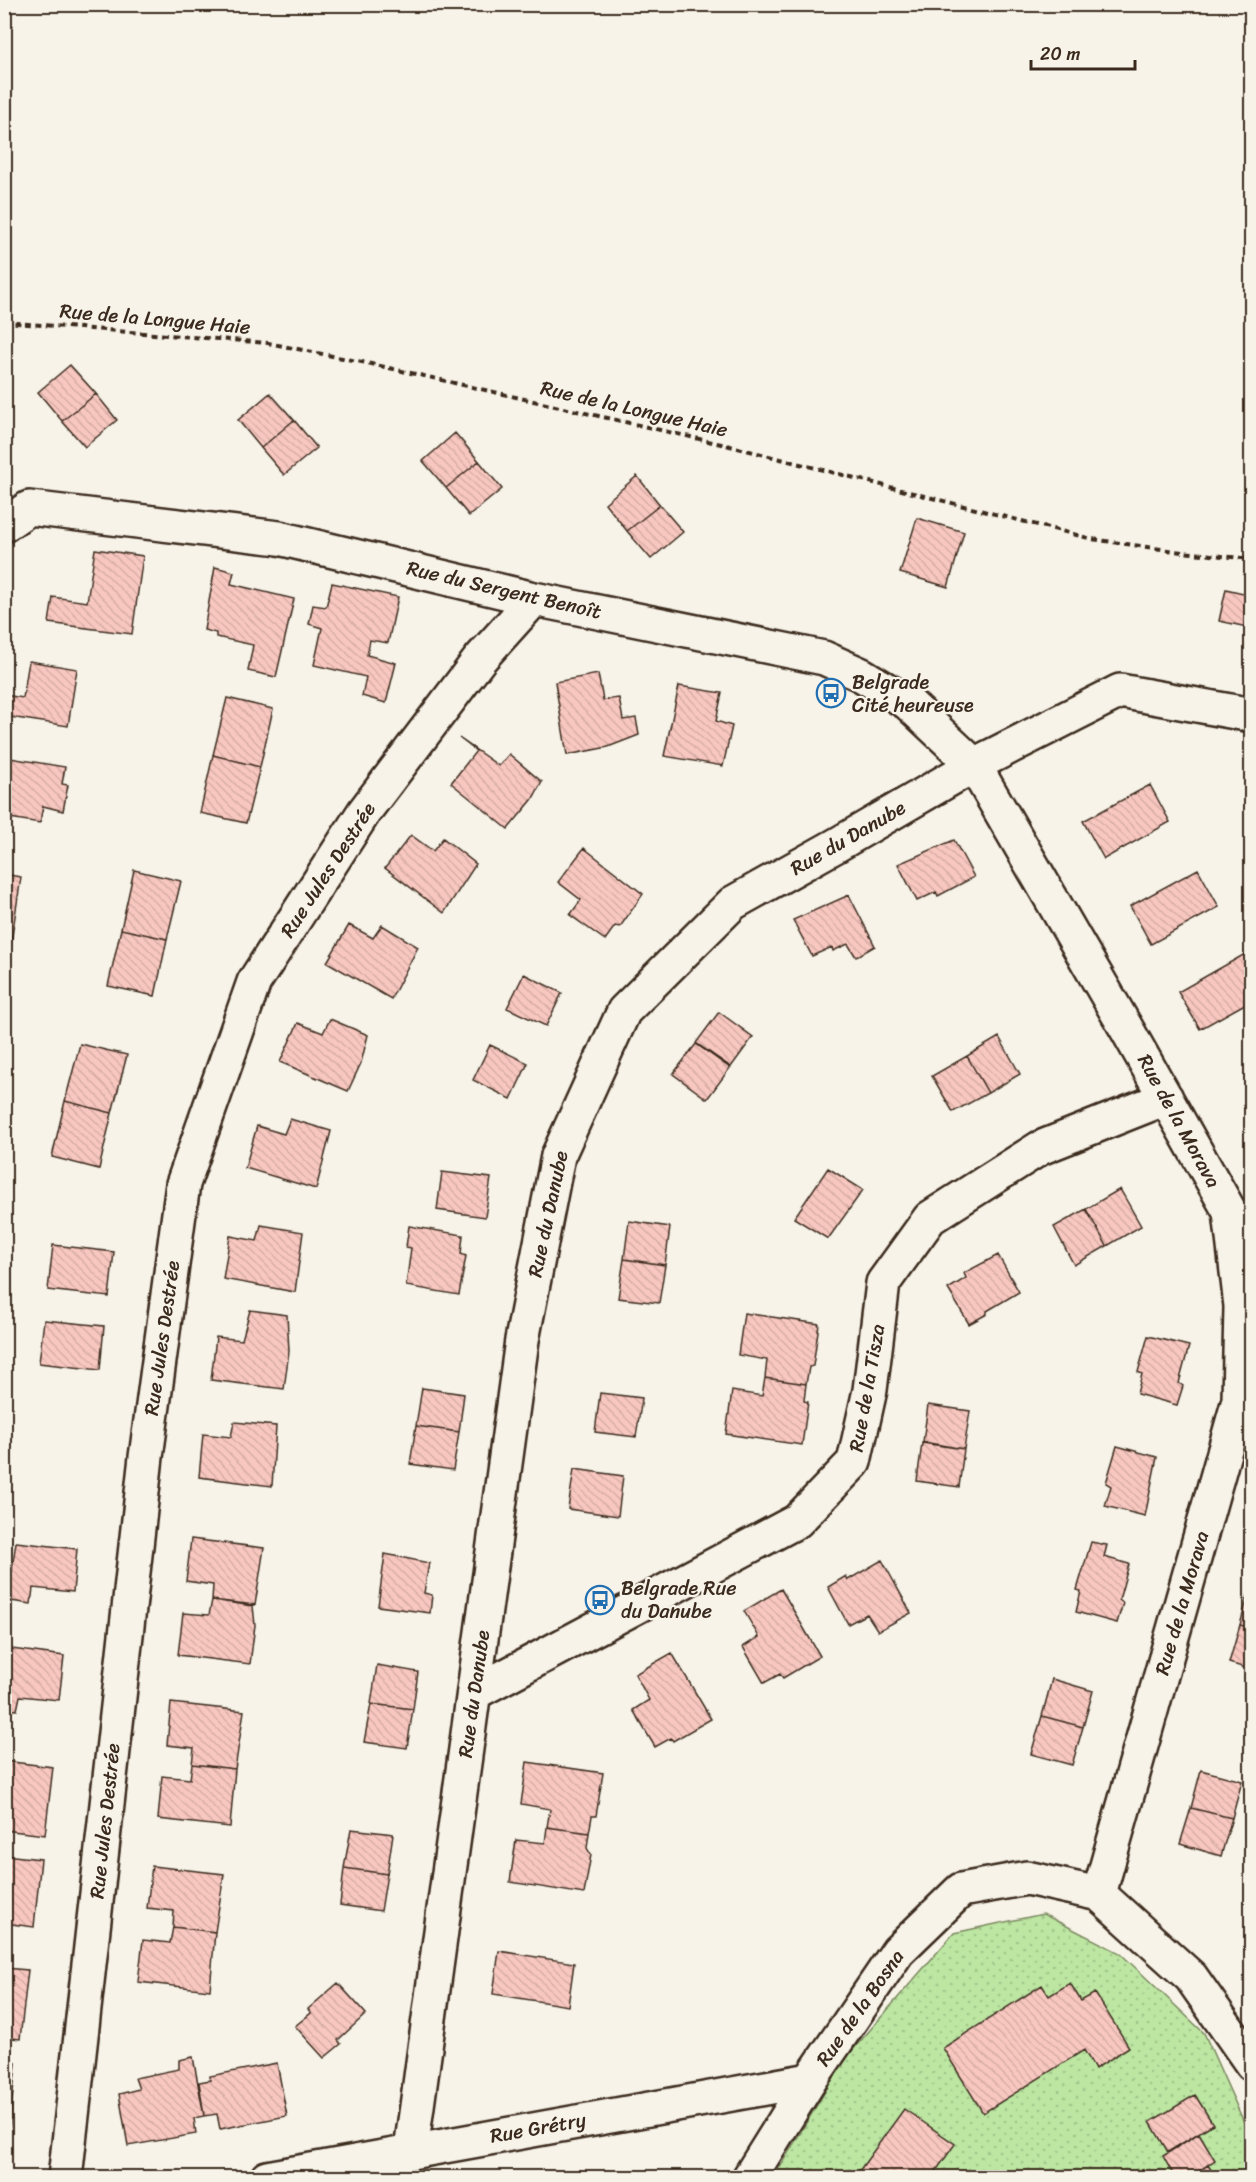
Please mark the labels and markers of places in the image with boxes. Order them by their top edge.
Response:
place label: Belgrade Cité heureuse [852,665,974,723]
bus stop icon: Belgrade Cité heureuse [815,677,847,709]
place label: Belgrade Rue du Danube [621,1571,736,1629]
bus stop icon: Belgrade Rue du Danube [584,1584,616,1616]

